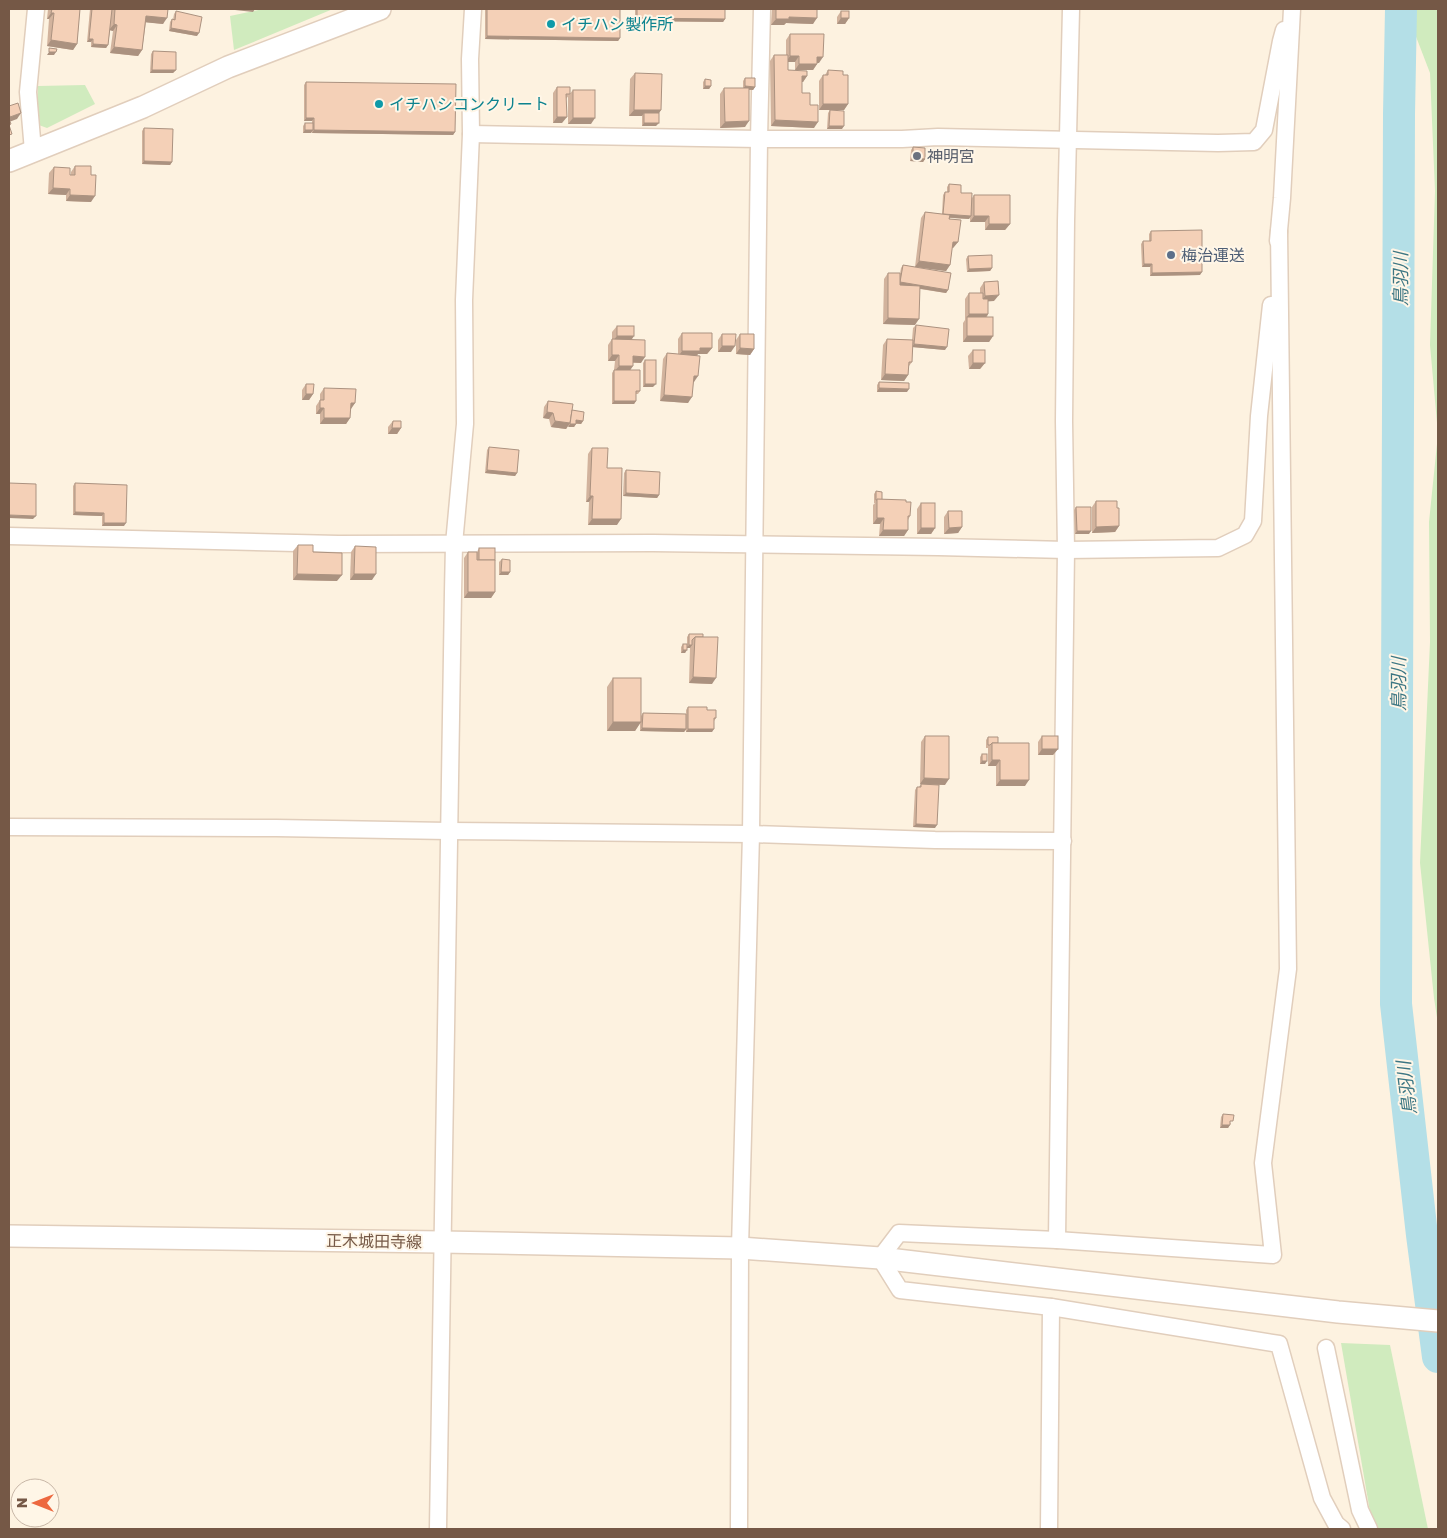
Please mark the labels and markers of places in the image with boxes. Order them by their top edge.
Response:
place label: イチハシ製作所 [561,14,673,34]
marker: イチハシ製作所 [545,18,557,30]
place label: イチハシコンクリート [389,94,549,114]
marker: イチハシコンクリート [373,98,385,110]
place label: 神明宮 [927,146,975,166]
marker: 神明宮 [911,150,923,162]
place label: 梅治運送 [1181,245,1245,265]
marker: 梅治運送 [1165,249,1177,261]

